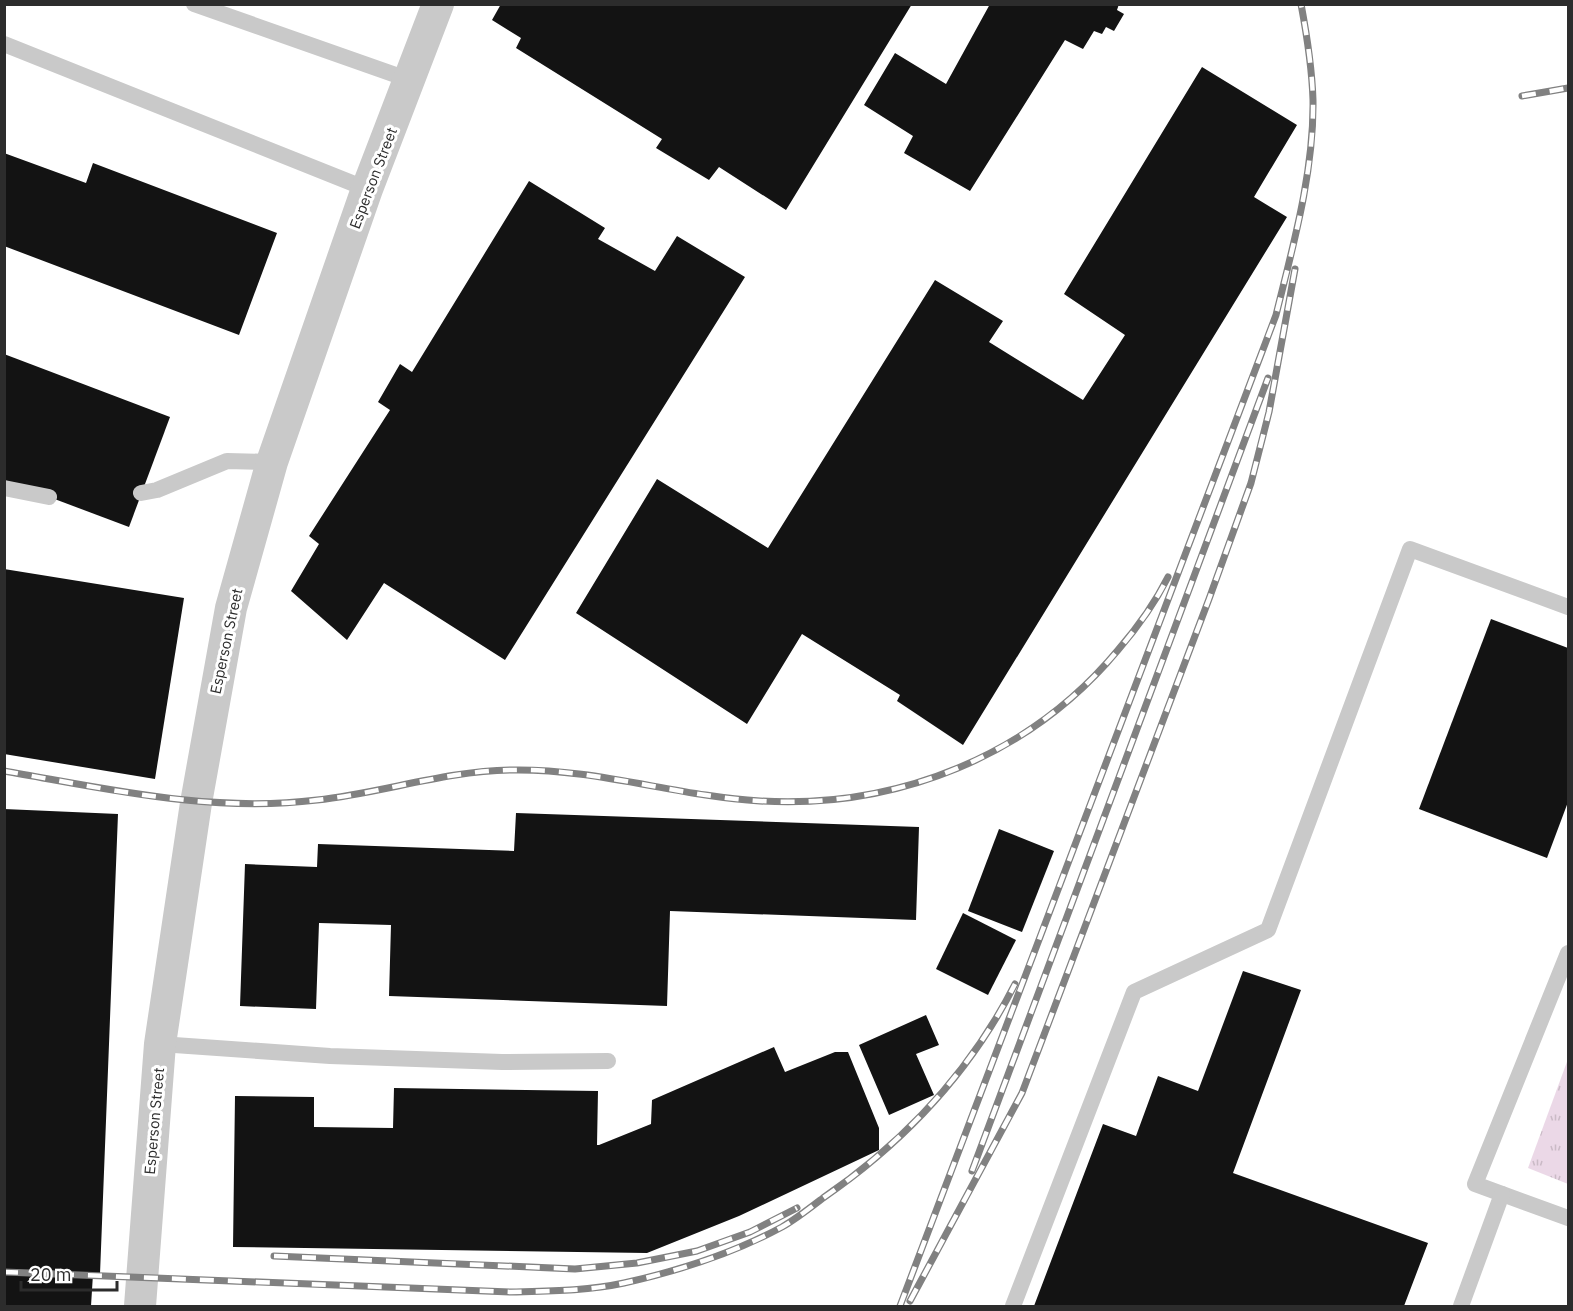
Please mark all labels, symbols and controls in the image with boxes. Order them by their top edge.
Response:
street label: Esperson Street [345,124,401,232]
street label: Esperson Street [206,586,246,696]
street label: Esperson Street [140,1067,168,1175]
scale bar [21,1254,117,1292]
text: 20 m [30,1263,72,1286]

